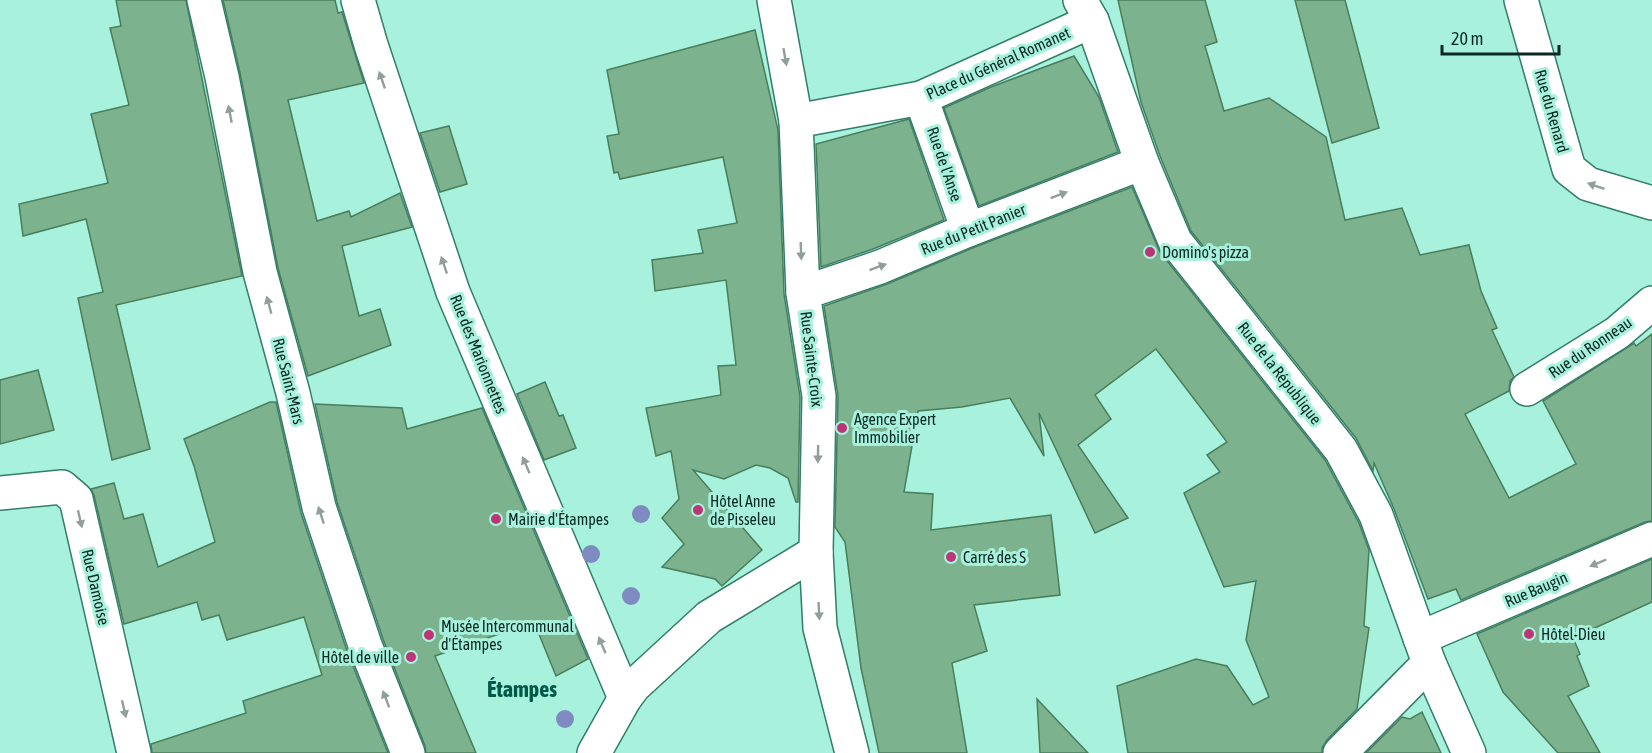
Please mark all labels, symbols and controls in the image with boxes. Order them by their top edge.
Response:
scale bar [1442,18,1559,56]
street label: Place du Général Romanet [923,23,1073,103]
text: 20 m [1451,28,1483,49]
one-way arrow [780,48,789,67]
street label: Rue du Renard [1532,67,1572,155]
one-way arrow [377,71,387,89]
one-way arrow [225,105,234,124]
street label: Rue de l'Anse [924,124,966,204]
one-way arrow [1587,180,1605,190]
one-way arrow [1050,189,1068,199]
street label: Rue du Petit Panier [918,200,1028,258]
one-way arrow [797,242,806,261]
place label: Domino's pizza [1162,243,1249,262]
marker: Domino's pizza [1143,245,1157,259]
one-way arrow [439,256,449,274]
one-way arrow [869,262,887,272]
street label: Rue des Marionnettes [447,292,511,416]
one-way arrow [264,296,274,314]
street label: Rue Sainte-Croix [797,310,827,408]
street label: Rue du Ronneau [1545,313,1635,381]
street label: Rue de la République [1234,318,1325,428]
street label: Rue Saint-Mars [270,336,308,426]
place label: Agence Expert Immobilier [854,410,936,446]
marker: Agence Expert Immobilier [835,421,849,435]
one-way arrow [813,445,823,464]
one-way arrow [521,456,530,474]
place label: Hôtel Anne de Pisseleu [710,492,776,528]
marker: Hôtel Anne de Pisseleu [691,503,705,517]
one-way arrow [316,506,326,524]
one-way arrow [76,509,85,528]
place label: Mairie d'Étampes [508,510,609,529]
marker: Mairie d'Étampes [489,512,503,526]
street label: Rue Damoise [79,547,113,627]
place label: Carré des S [963,548,1026,566]
marker: Carré des S [944,550,958,564]
one-way arrow [1590,558,1607,567]
street label: Rue Baugin [1502,568,1570,611]
one-way arrow [814,601,824,620]
place label: Musée Intercommunal d'Étampes [441,617,574,654]
place label: Hôtel-Dieu [1541,625,1605,643]
marker: Hôtel-Dieu [1522,627,1536,641]
marker: Musée Intercommunal d'Étampes [422,628,436,642]
one-way arrow [597,635,607,653]
place label: Hôtel de ville [321,648,399,666]
marker: Hôtel de ville [404,650,418,664]
district label: Étampes [487,676,557,702]
one-way arrow [381,689,391,707]
one-way arrow [119,700,129,718]

